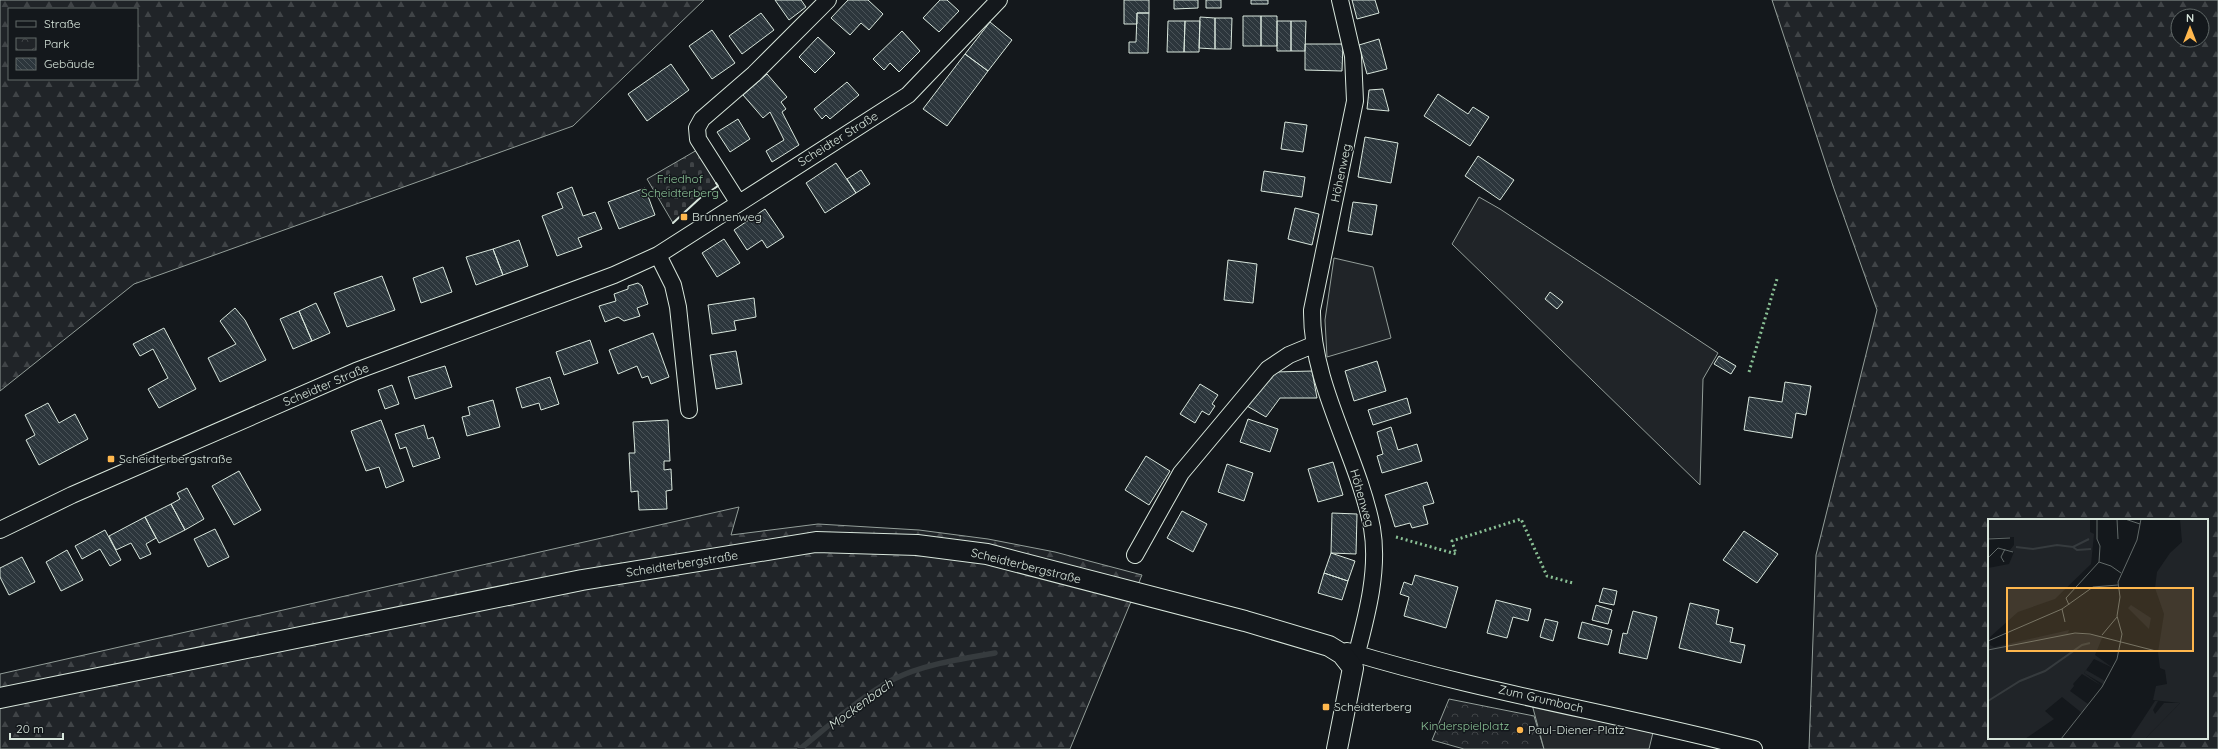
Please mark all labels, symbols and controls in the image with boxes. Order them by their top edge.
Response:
legend [8,8,138,80]
north arrow [2170,8,2210,48]
text: N [2186,11,2194,25]
text: Straße [44,16,81,31]
text: Park [44,36,69,51]
text: Gebäude [44,56,95,71]
street label: Scheidter Straße [795,108,881,169]
street label: Höhenweg [1327,142,1354,204]
park label: Friedhof Scheidterberg [641,171,719,200]
place label: Brunnenweg [692,209,762,224]
marker: Brunnenweg [679,212,689,222]
street label: Scheidter Straße [281,360,371,409]
place label: Scheidterbergstraße [119,451,232,466]
marker: Scheidterbergstraße [106,454,116,464]
street label: Höhenweg [1347,467,1378,529]
inset map [1988,519,2208,739]
street label: Scheidterbergstraße [969,545,1083,587]
street label: Scheidterbergstraße [625,547,739,580]
water label: Mockenbach [824,675,896,733]
street label: Zum Grumbach [1497,681,1585,716]
place label: Scheidterberg [1334,699,1412,714]
marker: Scheidterberg [1321,702,1331,712]
scale bar [10,715,63,741]
park label: Kinderspielplatz [1421,718,1509,733]
text: 20 m [16,721,44,736]
place label: Paul-Diener-Platz [1528,722,1625,737]
marker: Paul-Diener-Platz [1515,725,1525,735]

